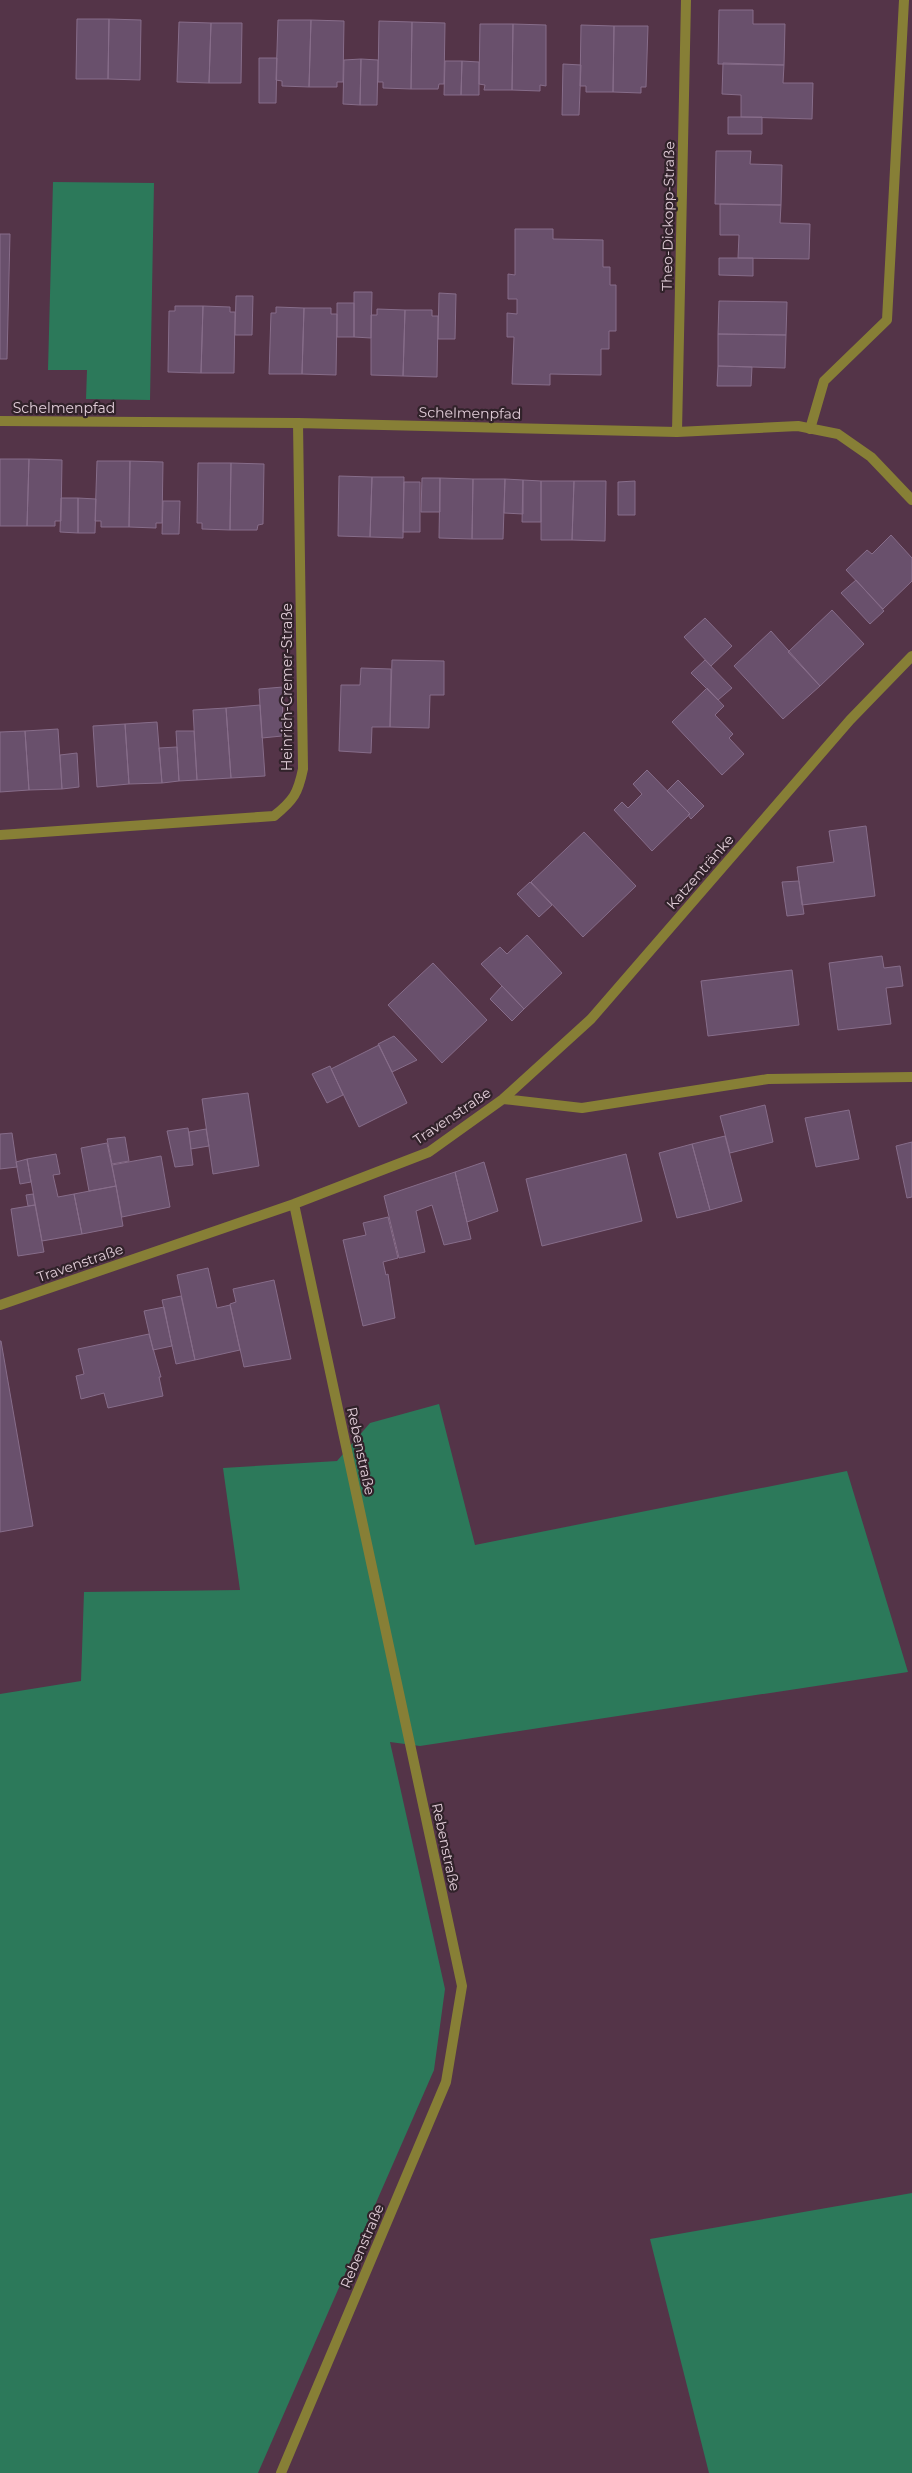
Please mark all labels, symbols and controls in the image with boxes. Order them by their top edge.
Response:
street label: Theo-Dickopp-Straße [658,141,678,291]
street label: Schelmenpfad [13,399,115,417]
street label: Schelmenpfad [418,403,522,423]
street label: Heinrich-Cremer-Straße [278,603,296,771]
street label: Katzentränke [662,831,738,913]
street label: Travenstraße [410,1083,494,1149]
street label: Travenstraße [35,1240,125,1286]
street label: Rebenstraße [343,1405,379,1497]
street label: Rebenstraße [428,1801,464,1893]
street label: Rebenstraße [336,2201,388,2291]

